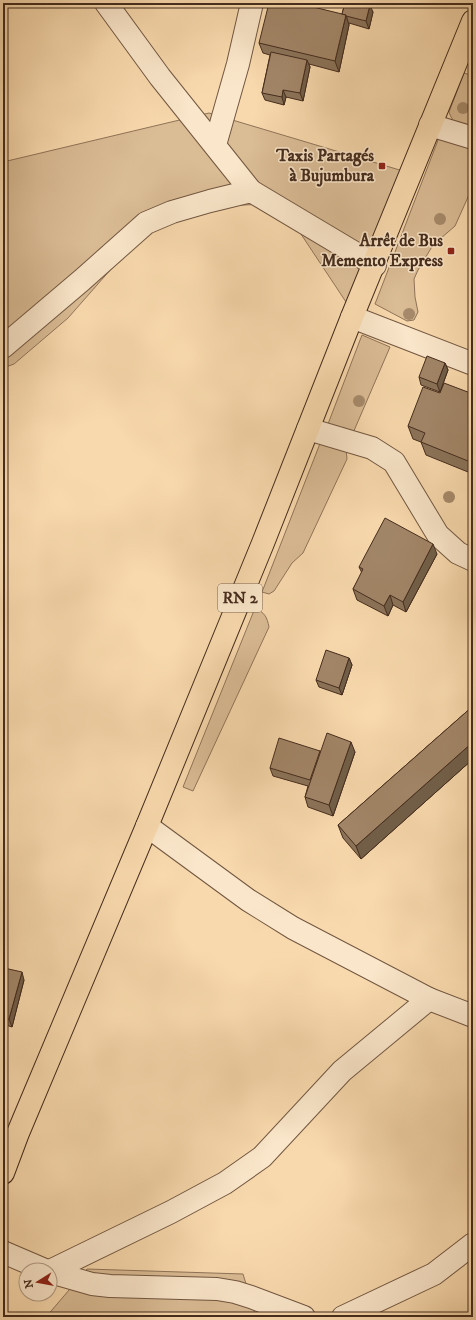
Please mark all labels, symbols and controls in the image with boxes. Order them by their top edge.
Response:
place label: Taxis Partagés à Bujumbura [275,145,375,187]
marker: Taxis Partagés à Bujumbura [377,161,387,171]
place label: Arrêt de Bus Memento Express [321,230,443,272]
marker: Arrêt de Bus Memento Express [446,246,456,256]
road number: RN 2 [218,584,262,612]
north arrow [18,1262,58,1302]
text: N [21,1278,37,1289]

